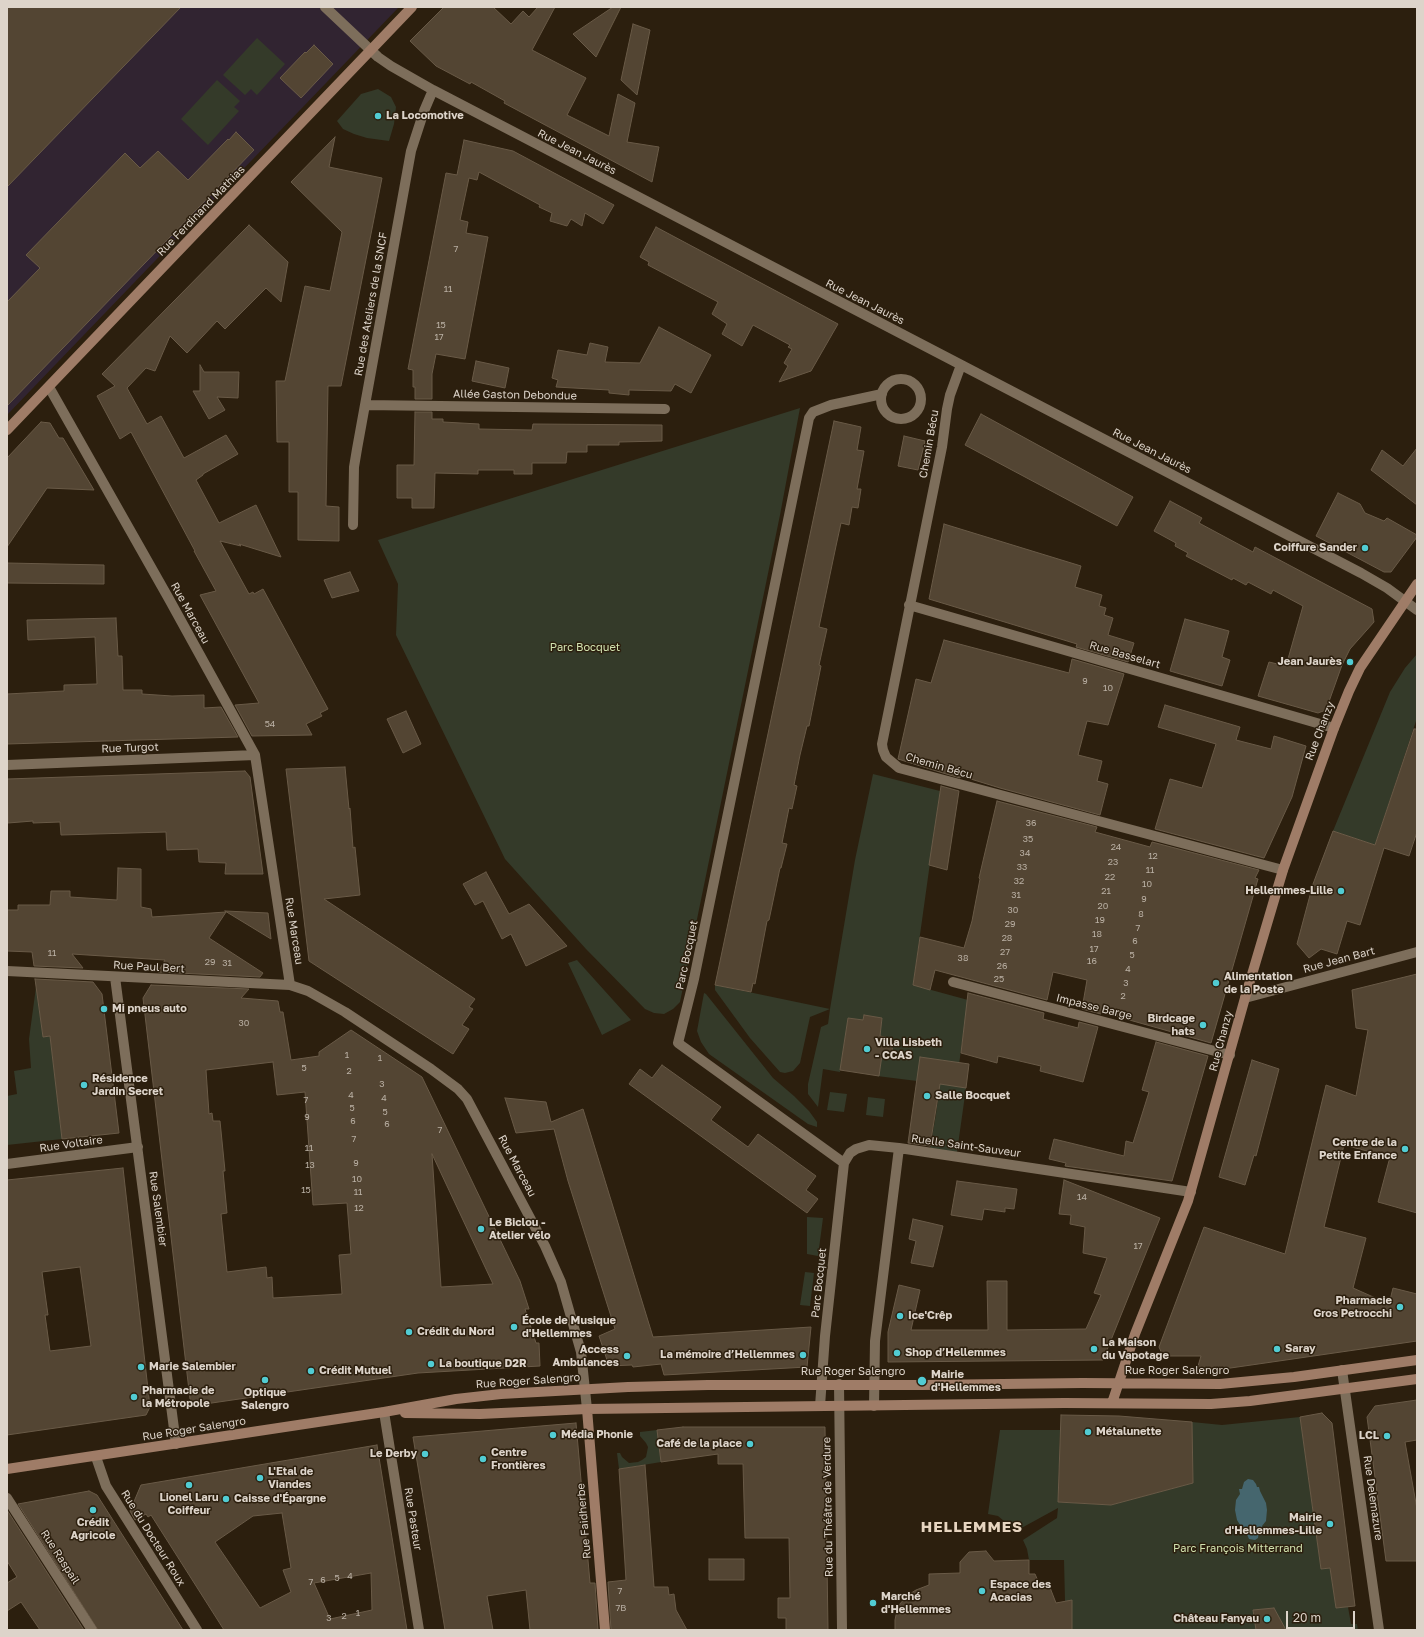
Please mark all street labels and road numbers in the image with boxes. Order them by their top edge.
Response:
street label: Rue Jean Jaurès [535,126,619,178]
street label: Rue Ferdinand Mathias [154,163,248,259]
street label: Rue des Ateliers de la SNCF [352,231,390,377]
street label: Rue Jean Jaurès [823,276,907,328]
street label: Allée Gaston Debondue [453,387,577,403]
street label: Chemin Bécu [916,409,942,479]
street label: Rue Jean Jaurès [1110,425,1194,477]
street label: Rue Marceau [168,580,212,646]
street label: Rue Basselart [1088,639,1162,671]
street label: Rue Chanzy [1303,700,1337,762]
street label: Rue Turgot [101,740,159,756]
street label: Chemin Bécu [904,750,974,782]
street label: Rue Marceau [282,896,306,966]
street label: Parc Bocquet [673,919,701,991]
street label: Rue Jean Bart [1302,944,1376,976]
street label: Rue Paul Bert [113,959,185,975]
street label: Impasse Barge [1055,991,1133,1023]
street label: Rue Chanzy [1207,1009,1235,1073]
street label: Ruelle Saint-Sauveur [910,1132,1022,1160]
street label: Rue Voltaire [39,1133,103,1155]
street label: Rue Marceau [495,1133,539,1199]
street label: Rue Salembier [146,1170,170,1248]
street label: Parc Bocquet [809,1247,829,1319]
street label: Rue Roger Salengro [1125,1364,1229,1378]
street label: Rue Roger Salengro [801,1365,905,1379]
street label: Rue Roger Salengro [475,1371,581,1391]
street label: Rue Roger Salengro [141,1414,247,1444]
street label: Rue du Théâtre de Verdure [820,1437,836,1577]
street label: Rue Delemazure [1361,1455,1385,1541]
street label: Rue Faidherbe [574,1483,594,1559]
street label: Rue Pasteur [401,1486,425,1552]
street label: Rue du Docteur Roux [118,1488,188,1588]
street label: Rue Raspail [38,1527,82,1587]

